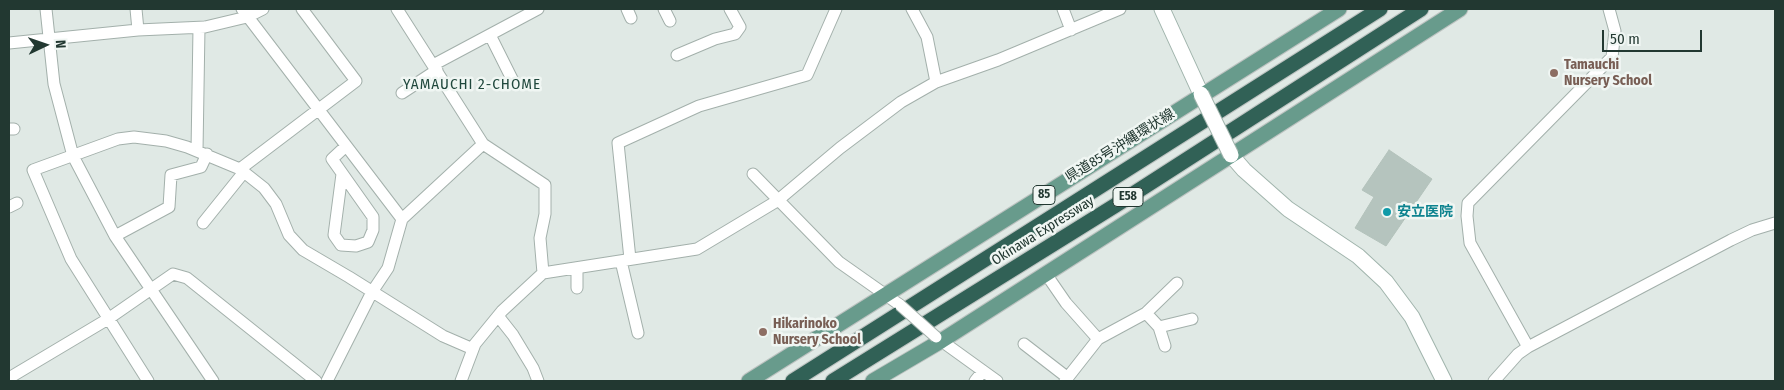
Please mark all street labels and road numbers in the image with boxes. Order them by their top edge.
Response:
street label: 県道85号沖縄環状線 [1062,106,1178,186]
road number: 85 [1033,186,1055,204]
road number: E58 [1113,188,1143,206]
street label: Okinawa Expressway [989,193,1097,269]

